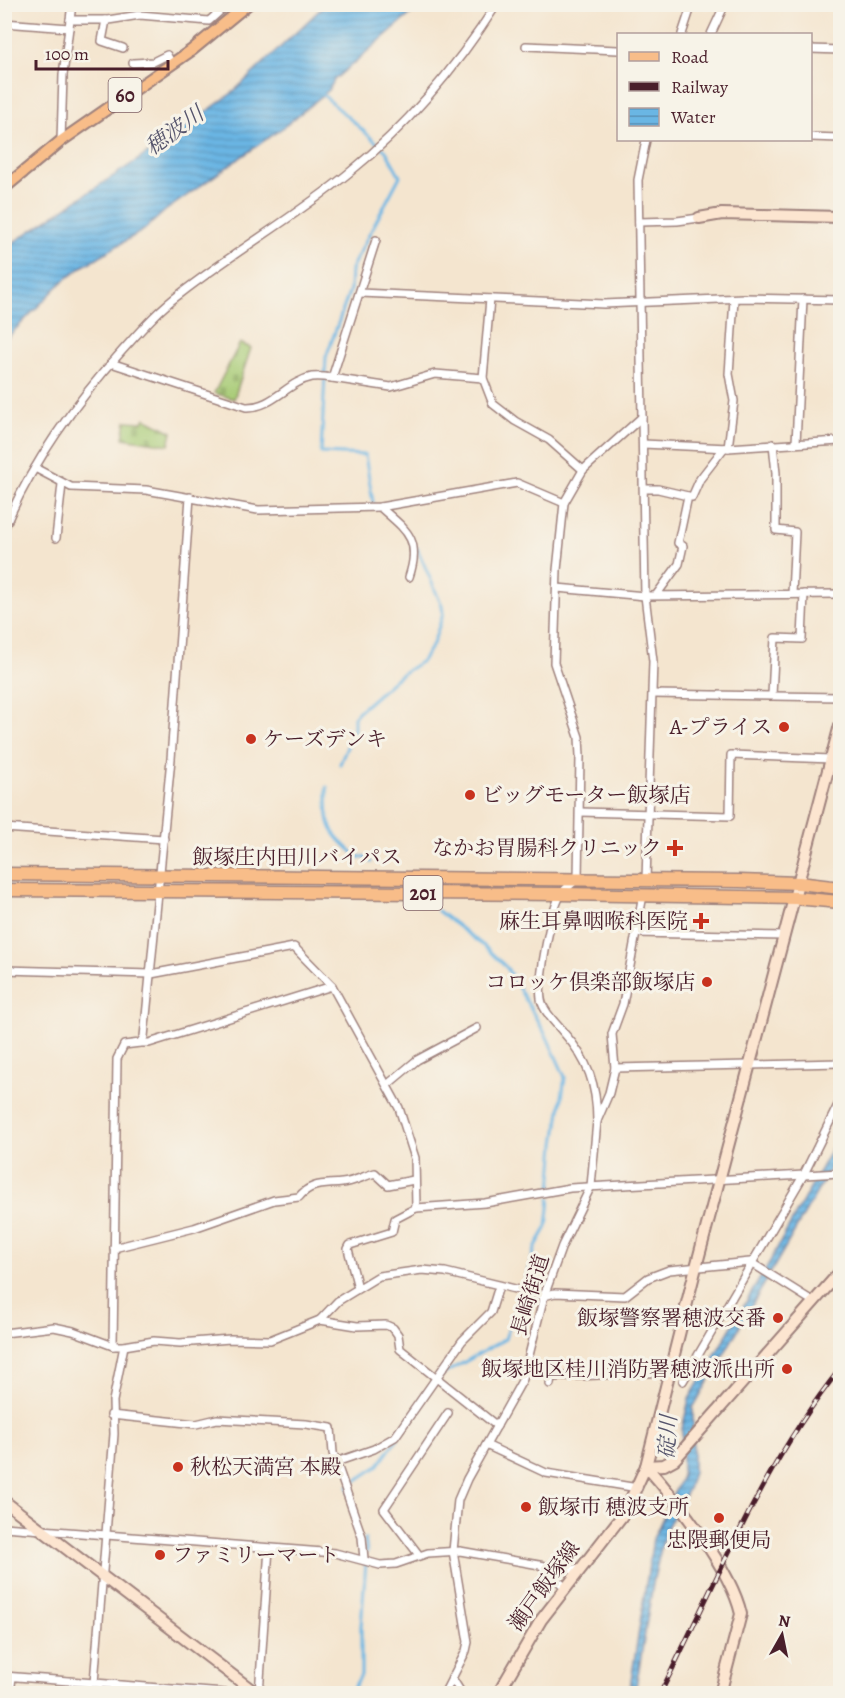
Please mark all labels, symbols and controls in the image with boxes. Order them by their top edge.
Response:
scale bar [36,33,168,71]
legend [617,33,812,141]
text: 100 m [45,42,89,66]
text: Road [671,45,709,69]
text: Railway [671,75,729,99]
road number: 60 [108,78,142,112]
water label: 穂波川 [139,98,212,162]
text: Water [670,105,716,129]
place label: A-プライス [669,713,772,741]
marker: A-プライス [777,720,791,734]
place label: ケーズデンキ [263,725,387,753]
marker: ケーズデンキ [244,732,258,746]
place label: ビッグモーター飯塚店 [482,781,690,809]
marker: ビッグモーター飯塚店 [463,788,477,802]
place label: なかお胃腸科クリニック [432,834,662,862]
marker: なかお胃腸科クリニック [666,839,684,857]
street label: 飯塚庄内田川バイパス [192,843,402,871]
road number: 201 [404,876,442,910]
place label: 麻生耳鼻咽喉科医院 [499,907,688,935]
marker: 麻生耳鼻咽喉科医院 [692,912,710,930]
place label: コロッケ倶楽部飯塚店 [485,968,695,996]
marker: コロッケ倶楽部飯塚店 [700,975,714,989]
street label: 長崎街道 [504,1251,556,1339]
place label: 飯塚警察署穂波交番 [577,1304,766,1332]
marker: 飯塚警察署穂波交番 [771,1311,785,1325]
place label: 飯塚地区桂川消防署穂波派出所 [481,1355,775,1383]
marker: 飯塚地区桂川消防署穂波派出所 [780,1362,794,1376]
water label: 碇川 [652,1412,684,1460]
place label: 秋松天満宮 本殿 [190,1453,341,1481]
marker: 秋松天満宮 本殿 [171,1460,185,1474]
place label: 飯塚市 穂波支所 [538,1493,689,1521]
marker: 飯塚市 穂波支所 [519,1500,533,1514]
marker: 忠隈郵便局 [712,1511,726,1525]
place label: 忠隈郵便局 [667,1526,772,1554]
street label: 瀬戸飯塚線 [502,1535,586,1637]
place label: ファミリーマート [172,1541,340,1569]
marker: ファミリーマート [153,1548,167,1562]
north arrow [752,1605,812,1665]
text: N [777,1609,792,1633]

